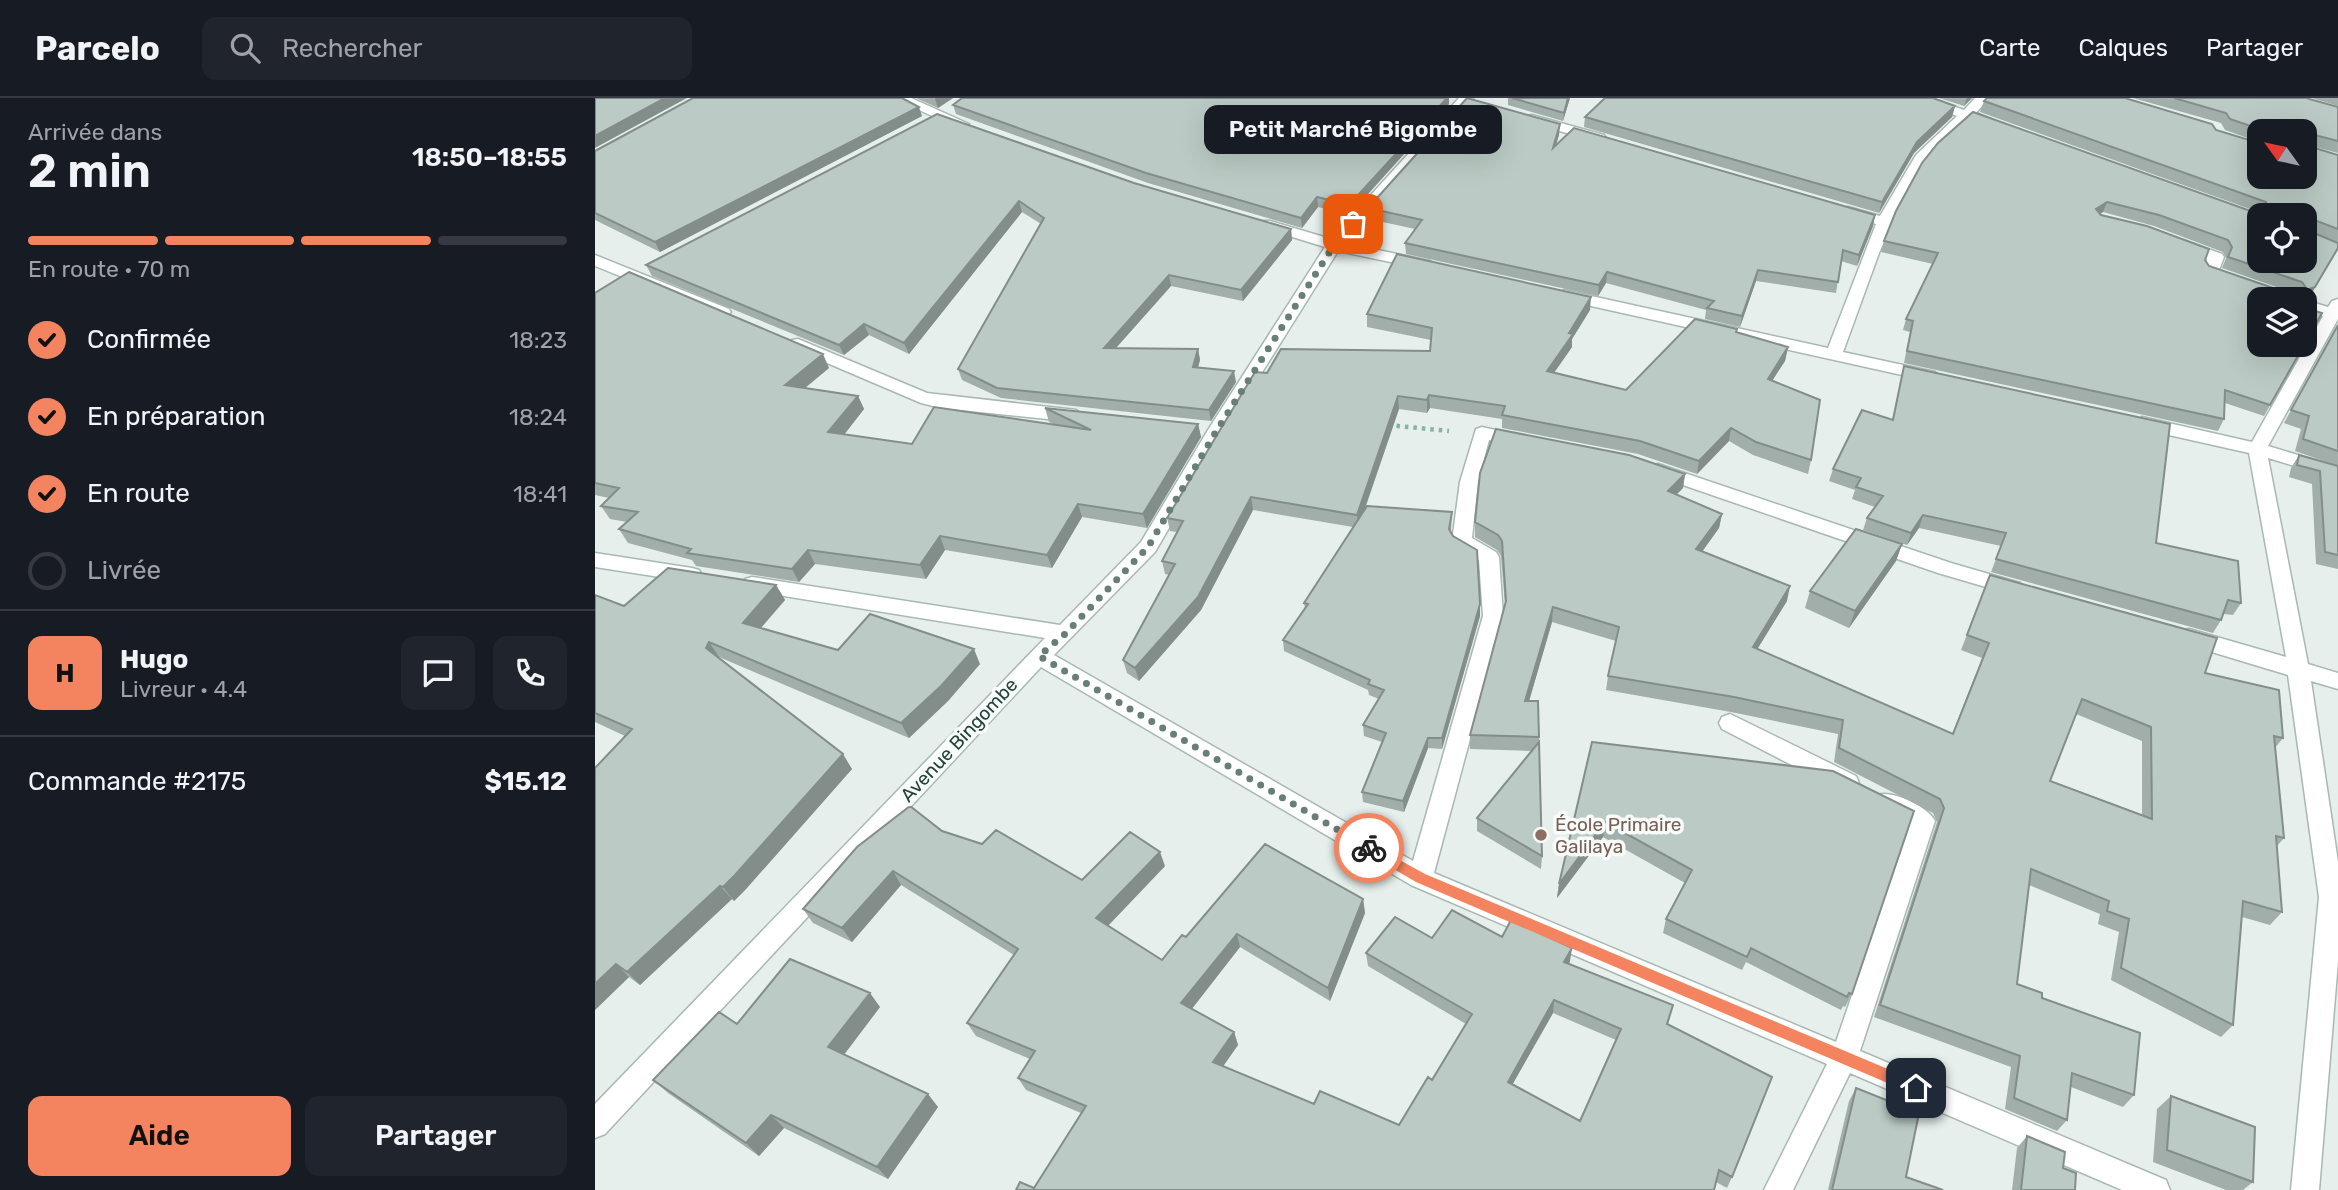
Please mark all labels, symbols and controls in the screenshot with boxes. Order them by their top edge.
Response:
search box [202,17,692,80]
text: Parcelo [35,29,160,68]
icon: search [226,29,264,67]
text: Rechercher [282,33,422,64]
text: Carte [1979,34,2040,62]
text: Calques [2078,34,2168,62]
text: Partager [2206,34,2303,62]
callout: Petit Marché Bigombe [1204,105,1502,154]
text: Petit Marché Bigombe [1229,115,1477,143]
text: Arrivée dans [28,118,162,146]
north arrow [2247,119,2317,189]
map controls [2247,119,2317,357]
text: 18:50–18:55 [412,142,567,173]
text: 2 min [28,144,151,199]
pin [1323,194,1383,254]
button: locate [2247,203,2317,273]
icon: bag [1334,205,1372,243]
text: En route · 70 m [28,255,190,283]
button: layers [2247,287,2317,357]
icon: check [28,321,66,359]
text: Confirmée [87,324,211,355]
text: 18:23 [509,326,567,354]
icon: check [28,398,66,436]
text: En préparation [87,401,265,432]
text: 18:24 [509,403,567,431]
icon: check [28,475,66,513]
text: En route [87,478,190,509]
text: 18:41 [513,480,567,508]
text: Livrée [87,555,161,586]
button: chat [401,636,475,710]
button: phone [493,636,567,710]
text: Hugo [120,644,188,675]
text: H [55,658,75,689]
street label: Avenue Bingombe [896,673,1022,807]
text: Livreur · 4.4 [120,675,247,703]
text: Commande #2175 [28,766,246,797]
text: $15.12 [485,766,567,797]
courier [1334,813,1404,883]
place label: École Primaire Galilaya [1555,813,1681,858]
marker: École Primaire Galilaya [1533,827,1549,843]
icon: bike [1350,829,1388,867]
pin [1886,1058,1946,1118]
icon: home [1897,1069,1935,1107]
button: Aide [28,1096,291,1176]
button: Partager [305,1096,567,1176]

